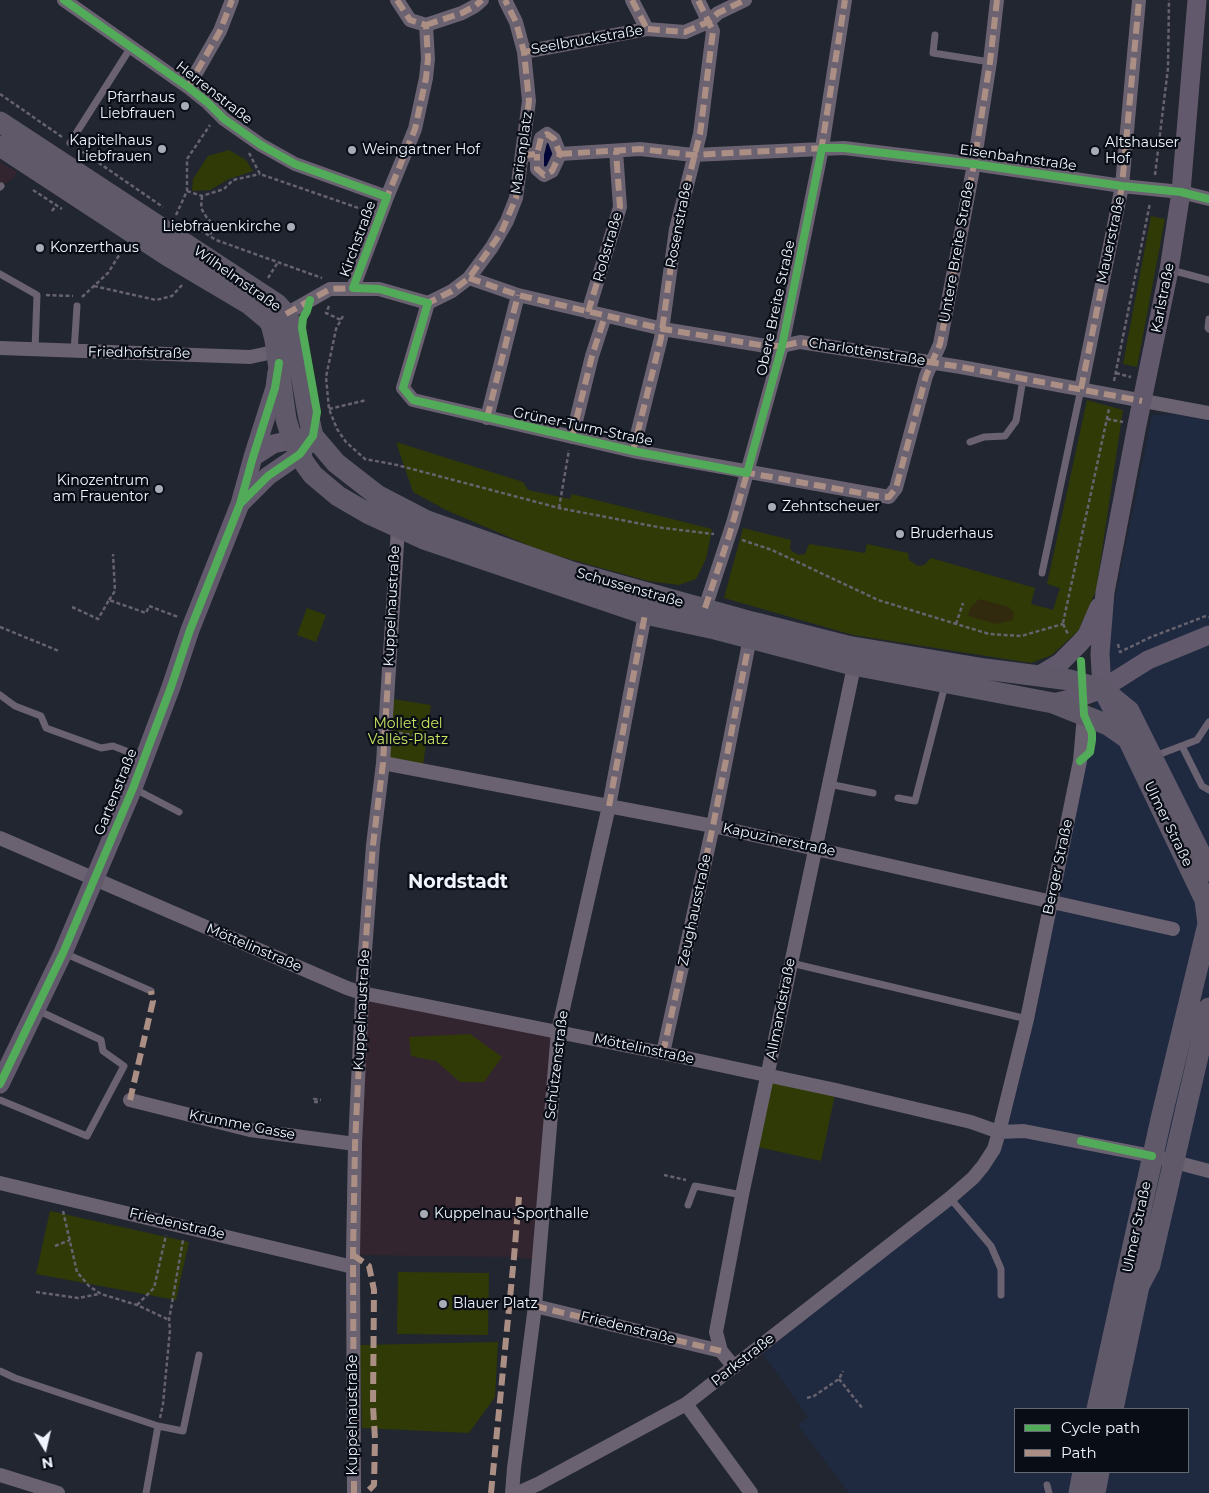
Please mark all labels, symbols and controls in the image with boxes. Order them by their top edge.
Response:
street label: Seelbruckstraße [530,22,644,58]
street label: Herrenstraße [172,58,256,128]
place label: Pfarrhaus Liebfrauen [100,90,175,122]
marker: Pfarrhaus Liebfrauen [179,100,191,112]
street label: Marienplatz [508,111,536,195]
place label: Kapitelhaus Liebfrauen [69,133,152,166]
place label: Altshauser Hof [1105,135,1179,168]
street label: Eisenbahnstraße [958,141,1078,175]
place label: Weingartner Hof [362,142,480,158]
marker: Kapitelhaus Liebfrauen [156,143,168,155]
marker: Weingartner Hof [346,144,358,156]
marker: Altshauser Hof [1089,145,1101,157]
street label: Untere Breite Straße [936,180,978,324]
street label: Rosenstraße [662,181,696,269]
street label: Mauerstraße [1094,195,1128,285]
street label: Kirchstraße [336,199,380,279]
street label: Roßstraße [590,210,626,284]
place label: Liebfrauenkirche [162,219,281,235]
marker: Liebfrauenkirche [285,221,297,233]
street label: Obere Breite Straße [753,239,799,377]
place label: Konzerthaus [50,240,139,256]
marker: Konzerthaus [34,242,46,254]
street label: Wilhelmstraße [190,243,284,315]
street label: Karlstraße [1148,262,1178,334]
street label: Charlottenstraße [807,334,927,370]
street label: Friedhofstraße [88,344,190,362]
street label: Grüner-Turm-Straße [512,404,654,450]
place label: Kinozentrum am Frauentor [53,473,149,506]
marker: Kinozentrum am Frauentor [153,483,165,495]
place label: Zehntscheuer [782,499,880,515]
marker: Zehntscheuer [766,501,778,513]
place label: Bruderhaus [910,526,993,542]
marker: Bruderhaus [894,528,906,540]
street label: Kuppelnaustraße [380,545,404,667]
street label: Schussenstraße [575,565,685,611]
park label: Mollet del Vallès-Platz [368,716,448,749]
street label: Gartenstraße [91,746,141,838]
street label: Ulmer Straße [1140,779,1196,869]
street label: Berger Straße [1040,818,1076,916]
street label: Kapuzinerstraße [721,820,837,860]
street label: Zeughausstraße [675,853,715,967]
district label: Nordstadt [408,871,508,893]
street label: Möttelinstraße [204,920,304,976]
street label: Kuppelnaustraße [350,949,374,1071]
street label: Allmandstraße [763,957,799,1061]
street label: Schützenstraße [542,1010,572,1120]
street label: Möttelinstraße [592,1030,696,1068]
street label: Krumme Gasse [187,1106,297,1144]
street label: Ulmer Straße [1119,1180,1155,1274]
street label: Friedenstraße [128,1205,226,1243]
place label: Kuppelnau-Sporthalle [434,1206,589,1222]
marker: Kuppelnau-Sporthalle [418,1208,430,1220]
place label: Blauer Platz [453,1296,538,1312]
marker: Blauer Platz [437,1298,449,1310]
street label: Friedenstraße [579,1308,677,1348]
street label: Parkstraße [708,1330,778,1390]
street label: Kuppelnaustraße [345,1354,361,1476]
legend [1014,1408,1189,1473]
text: Cycle path [1061,1418,1140,1437]
north arrow [20,1423,70,1473]
text: Path [1061,1443,1097,1462]
text: N [40,1453,54,1473]

